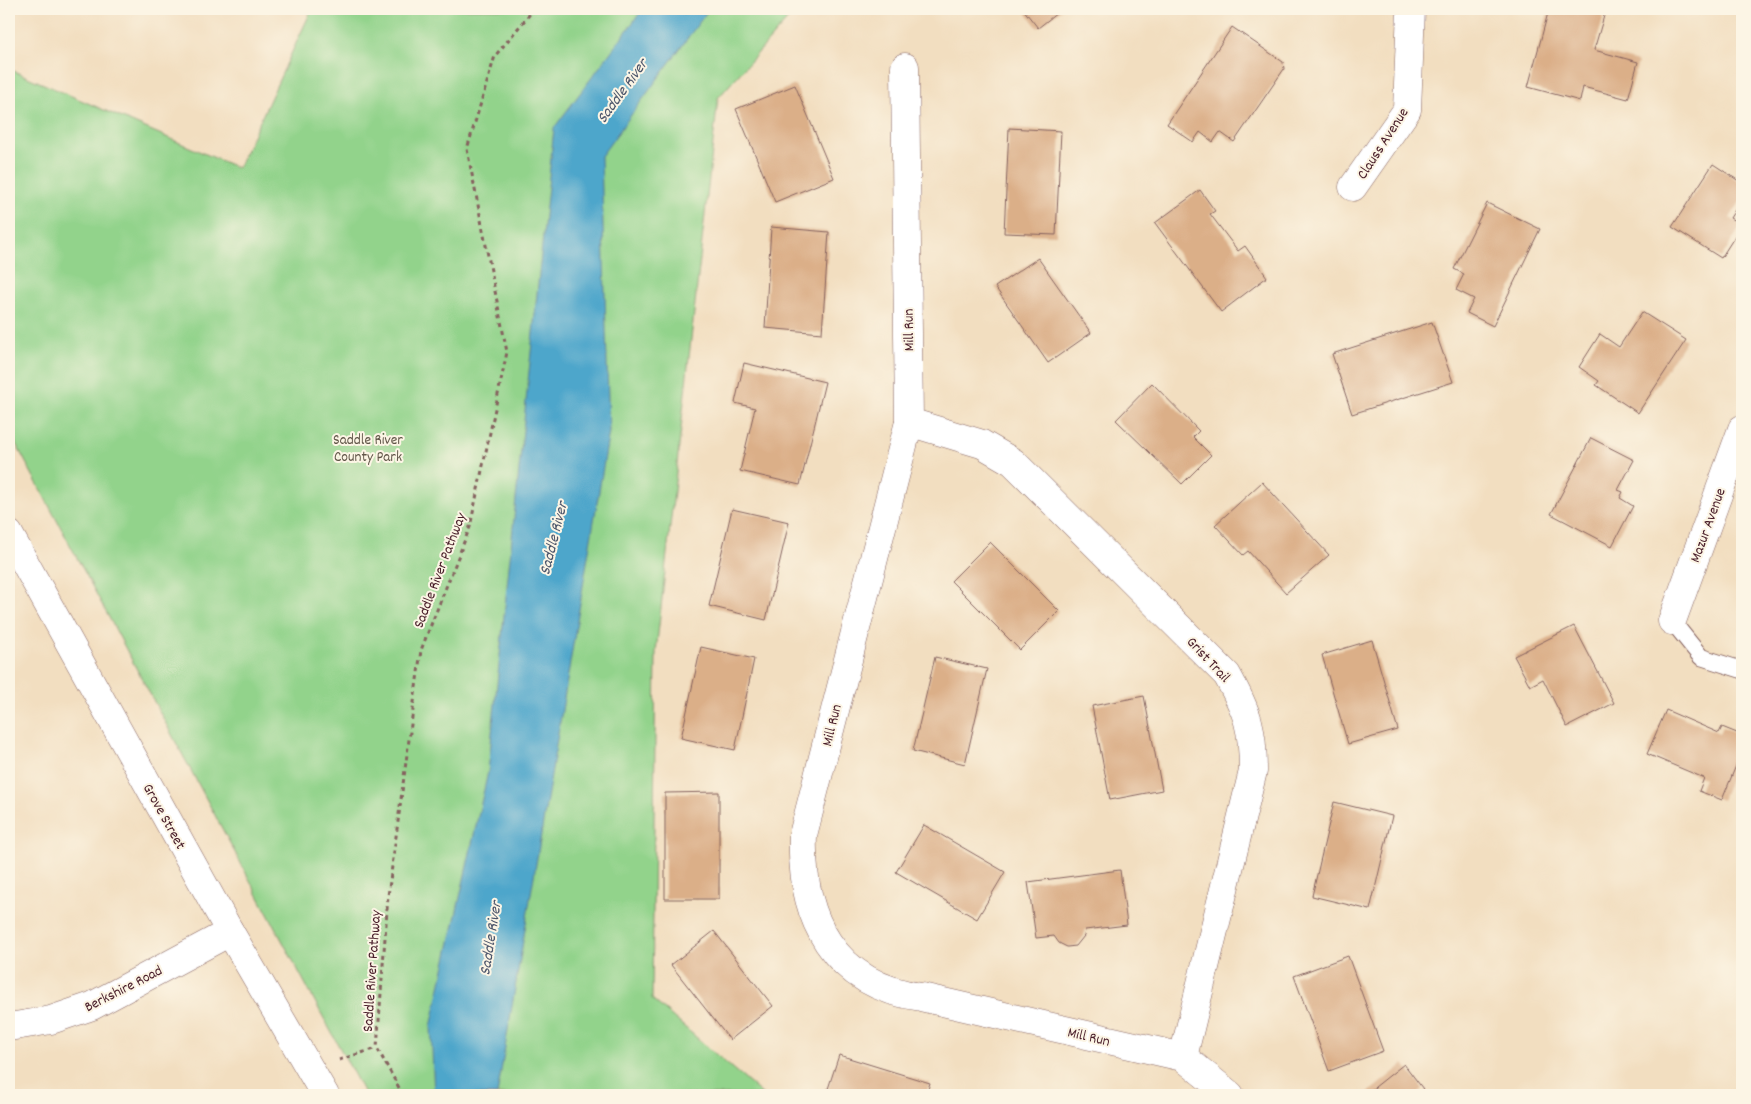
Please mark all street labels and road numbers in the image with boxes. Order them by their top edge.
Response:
street label: Clauss Avenue [1352,104,1415,184]
street label: Mill Run [899,308,921,352]
street label: Mazur Avenue [1685,485,1733,566]
street label: Saddle River Pathway [409,509,473,632]
street label: Grist Trail [1180,632,1235,689]
street label: Mill Run [817,702,849,749]
street label: Grove Street [136,780,191,854]
street label: Saddle River Pathway [358,908,388,1033]
street label: Berkshire Road [81,961,167,1019]
street label: Mill Run [1065,1022,1112,1053]

